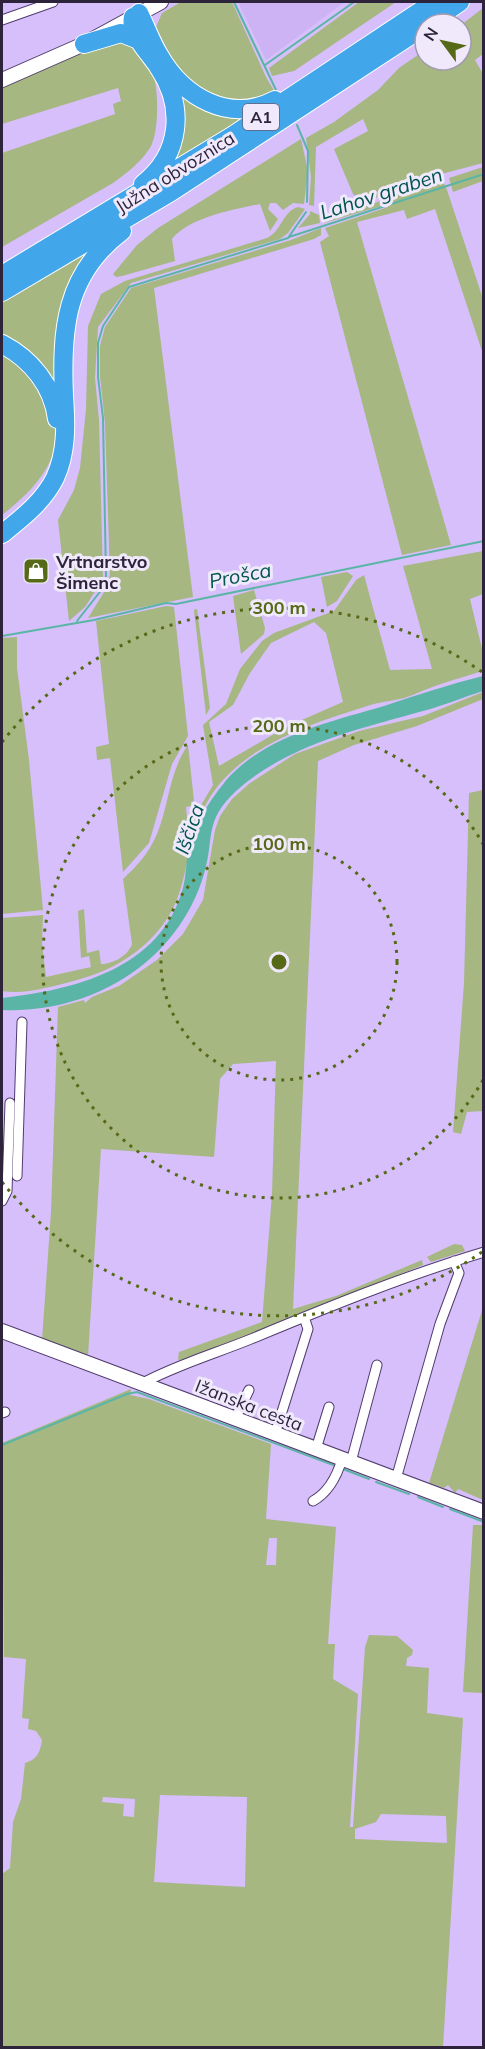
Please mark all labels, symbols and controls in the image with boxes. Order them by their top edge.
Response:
north arrow [413,12,473,72]
text: N [419,23,442,44]
road number: A1 [243,104,279,130]
street label: Južna obvoznica [111,126,239,218]
water label: Lahov graben [316,161,446,225]
place label: Vrtnarstvo Šimenc [55,550,148,594]
shop icon: Vrtnarstvo Šimenc [21,556,51,586]
water label: Prošca [207,557,273,593]
text: 300 m [252,596,306,619]
text: 200 m [252,714,306,737]
water label: Iščica [169,801,209,857]
text: 100 m [252,832,306,855]
centre of rings [269,952,289,972]
street label: Ižanska cesta [192,1374,306,1436]

